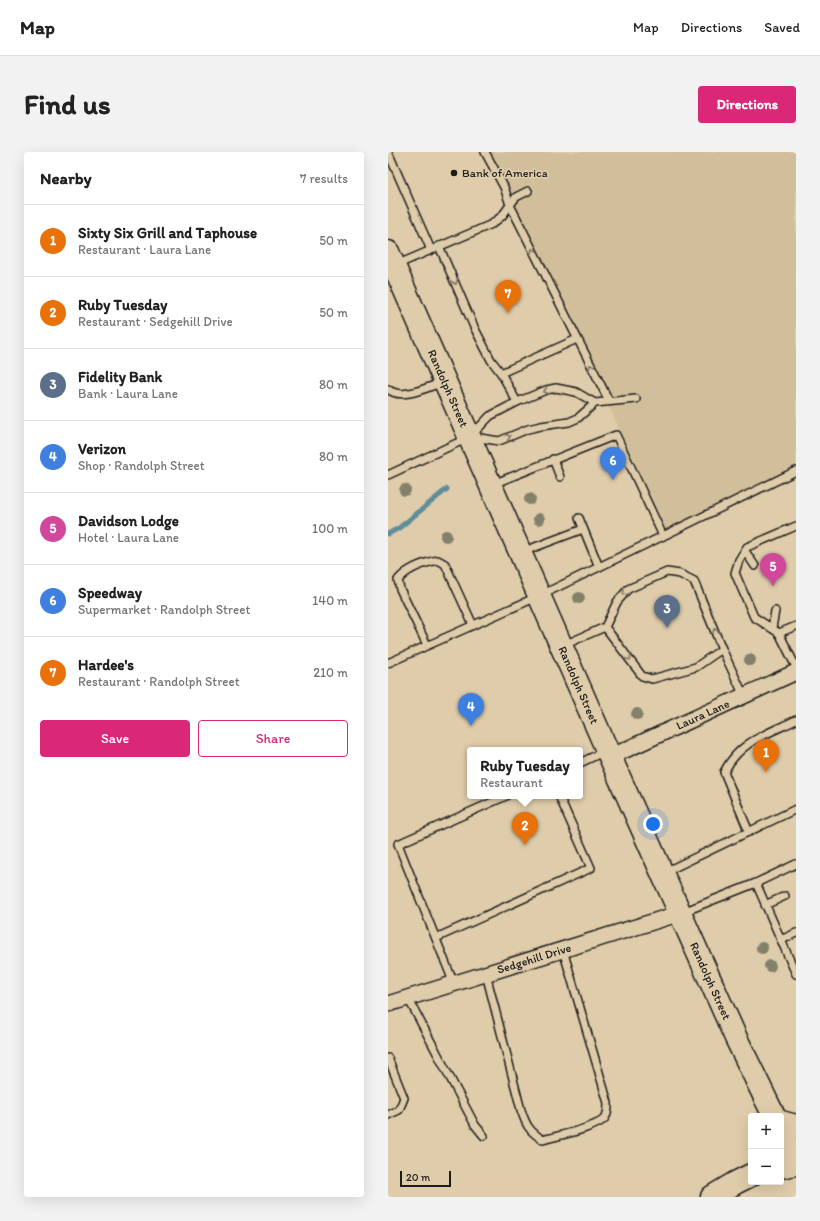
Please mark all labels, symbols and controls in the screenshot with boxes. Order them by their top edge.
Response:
text: Map [20,16,55,39]
text: Map [633,19,659,36]
text: Directions [681,19,742,36]
text: Saved [764,19,800,36]
button: Directions [698,86,796,123]
text: Find us [24,87,111,121]
place label: Bank of America [462,166,548,180]
text: Nearby [40,168,92,188]
marker: Bank of America [449,168,459,178]
text: 7 results [300,171,348,186]
text: Sixty Six Grill and Taphouse [78,224,257,242]
text: 1 [50,233,56,248]
text: 50 m [319,233,348,248]
text: Restaurant · Laura Lane [78,242,211,257]
one-way arrow [530,247,538,255]
one-way arrow [450,278,458,286]
pin: 7 [495,280,521,313]
text: Ruby Tuesday [78,296,167,314]
text: 2 [50,305,56,320]
text: 50 m [319,305,348,320]
text: Restaurant · Sedgehill Drive [78,314,233,329]
street label: Randolph Street [425,347,471,430]
one-way arrow [588,364,596,371]
text: Fidelity Bank [78,368,162,386]
text: 3 [49,377,57,392]
text: 80 m [319,377,348,392]
text: Bank · Laura Lane [78,386,178,401]
one-way arrow [543,386,550,394]
one-way arrow [504,434,511,442]
text: Verizon [78,440,126,458]
pin: 6 [600,447,626,480]
text: 4 [49,449,57,464]
text: 80 m [319,449,348,464]
text: Shop · Randolph Street [78,458,205,473]
text: Davidson Lodge [78,512,179,530]
text: 5 [50,521,56,536]
text: 100 m [312,521,348,536]
text: Hotel · Laura Lane [78,530,179,545]
pin: 5 [760,553,786,586]
text: Speedway [78,584,142,602]
one-way arrow [622,588,630,596]
text: 6 [50,593,56,608]
text: 140 m [312,593,348,608]
pin: 3 [654,595,680,628]
text: Supermarket · Randolph Street [78,602,250,617]
one-way arrow [712,627,720,635]
street label: Randolph Street [555,644,602,726]
one-way arrow [624,653,631,660]
text: Hardee's [78,656,134,674]
text: 7 [50,665,56,680]
text: 210 m [313,665,348,680]
text: Restaurant · Randolph Street [78,674,240,689]
pin: 4 [458,693,484,726]
street label: Laura Lane [674,696,732,733]
button: Save [40,720,190,757]
button: Share [198,720,348,757]
pin: 1 [753,739,779,772]
popup [467,747,583,799]
text: Ruby Tuesday [480,757,570,775]
text: Restaurant [480,775,543,790]
pin: 2 [512,812,538,845]
your location [643,814,663,834]
street label: Sedgehill Drive [495,940,573,977]
street label: Randolph Street [687,940,734,1022]
map controls [748,1113,784,1185]
button: + [748,1113,784,1149]
button: − [748,1149,784,1185]
scale bar [400,1169,451,1188]
text: 20 m [406,1171,430,1184]

